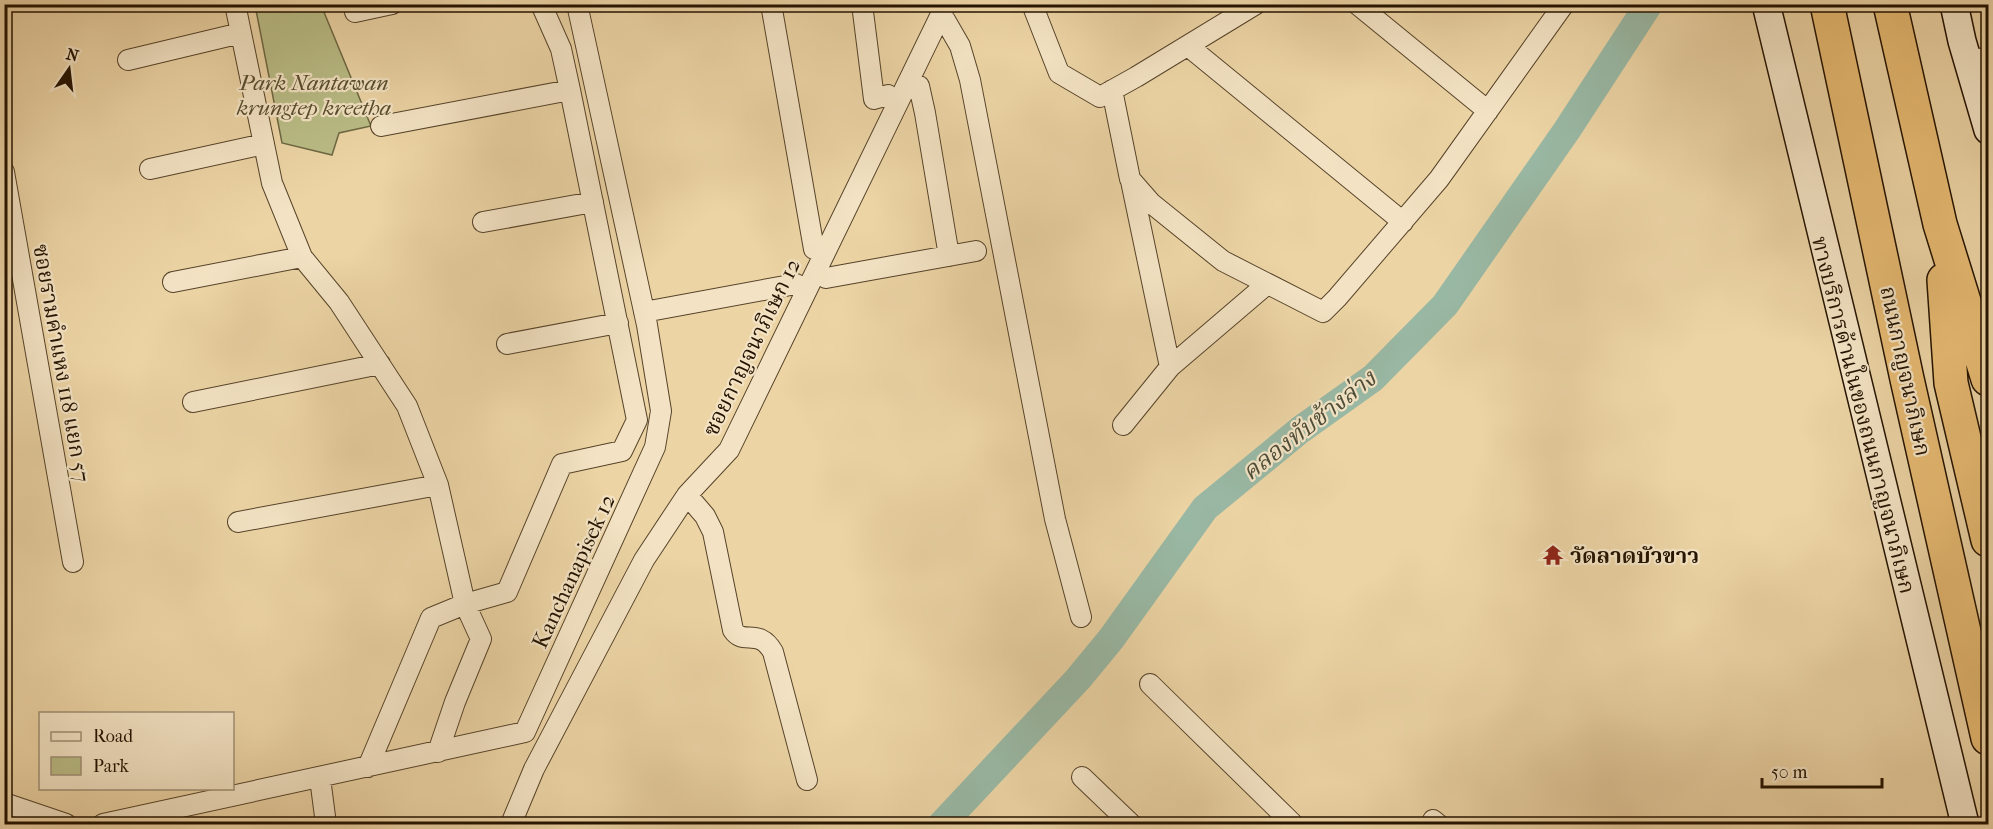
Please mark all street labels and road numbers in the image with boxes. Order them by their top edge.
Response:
street label: ทางบริการด้านในของถนนกาญจนาภิเษก [1806,233,1922,597]
street label: ซอยรามคำแหง 118 แยก 57 [27,242,95,484]
street label: ซอยกาญจนาภิเษก 12 [698,255,806,440]
street label: ถนนกาญจนาภิเษก [1874,284,1936,459]
street label: Kanchanapisek 12 [527,490,621,652]

